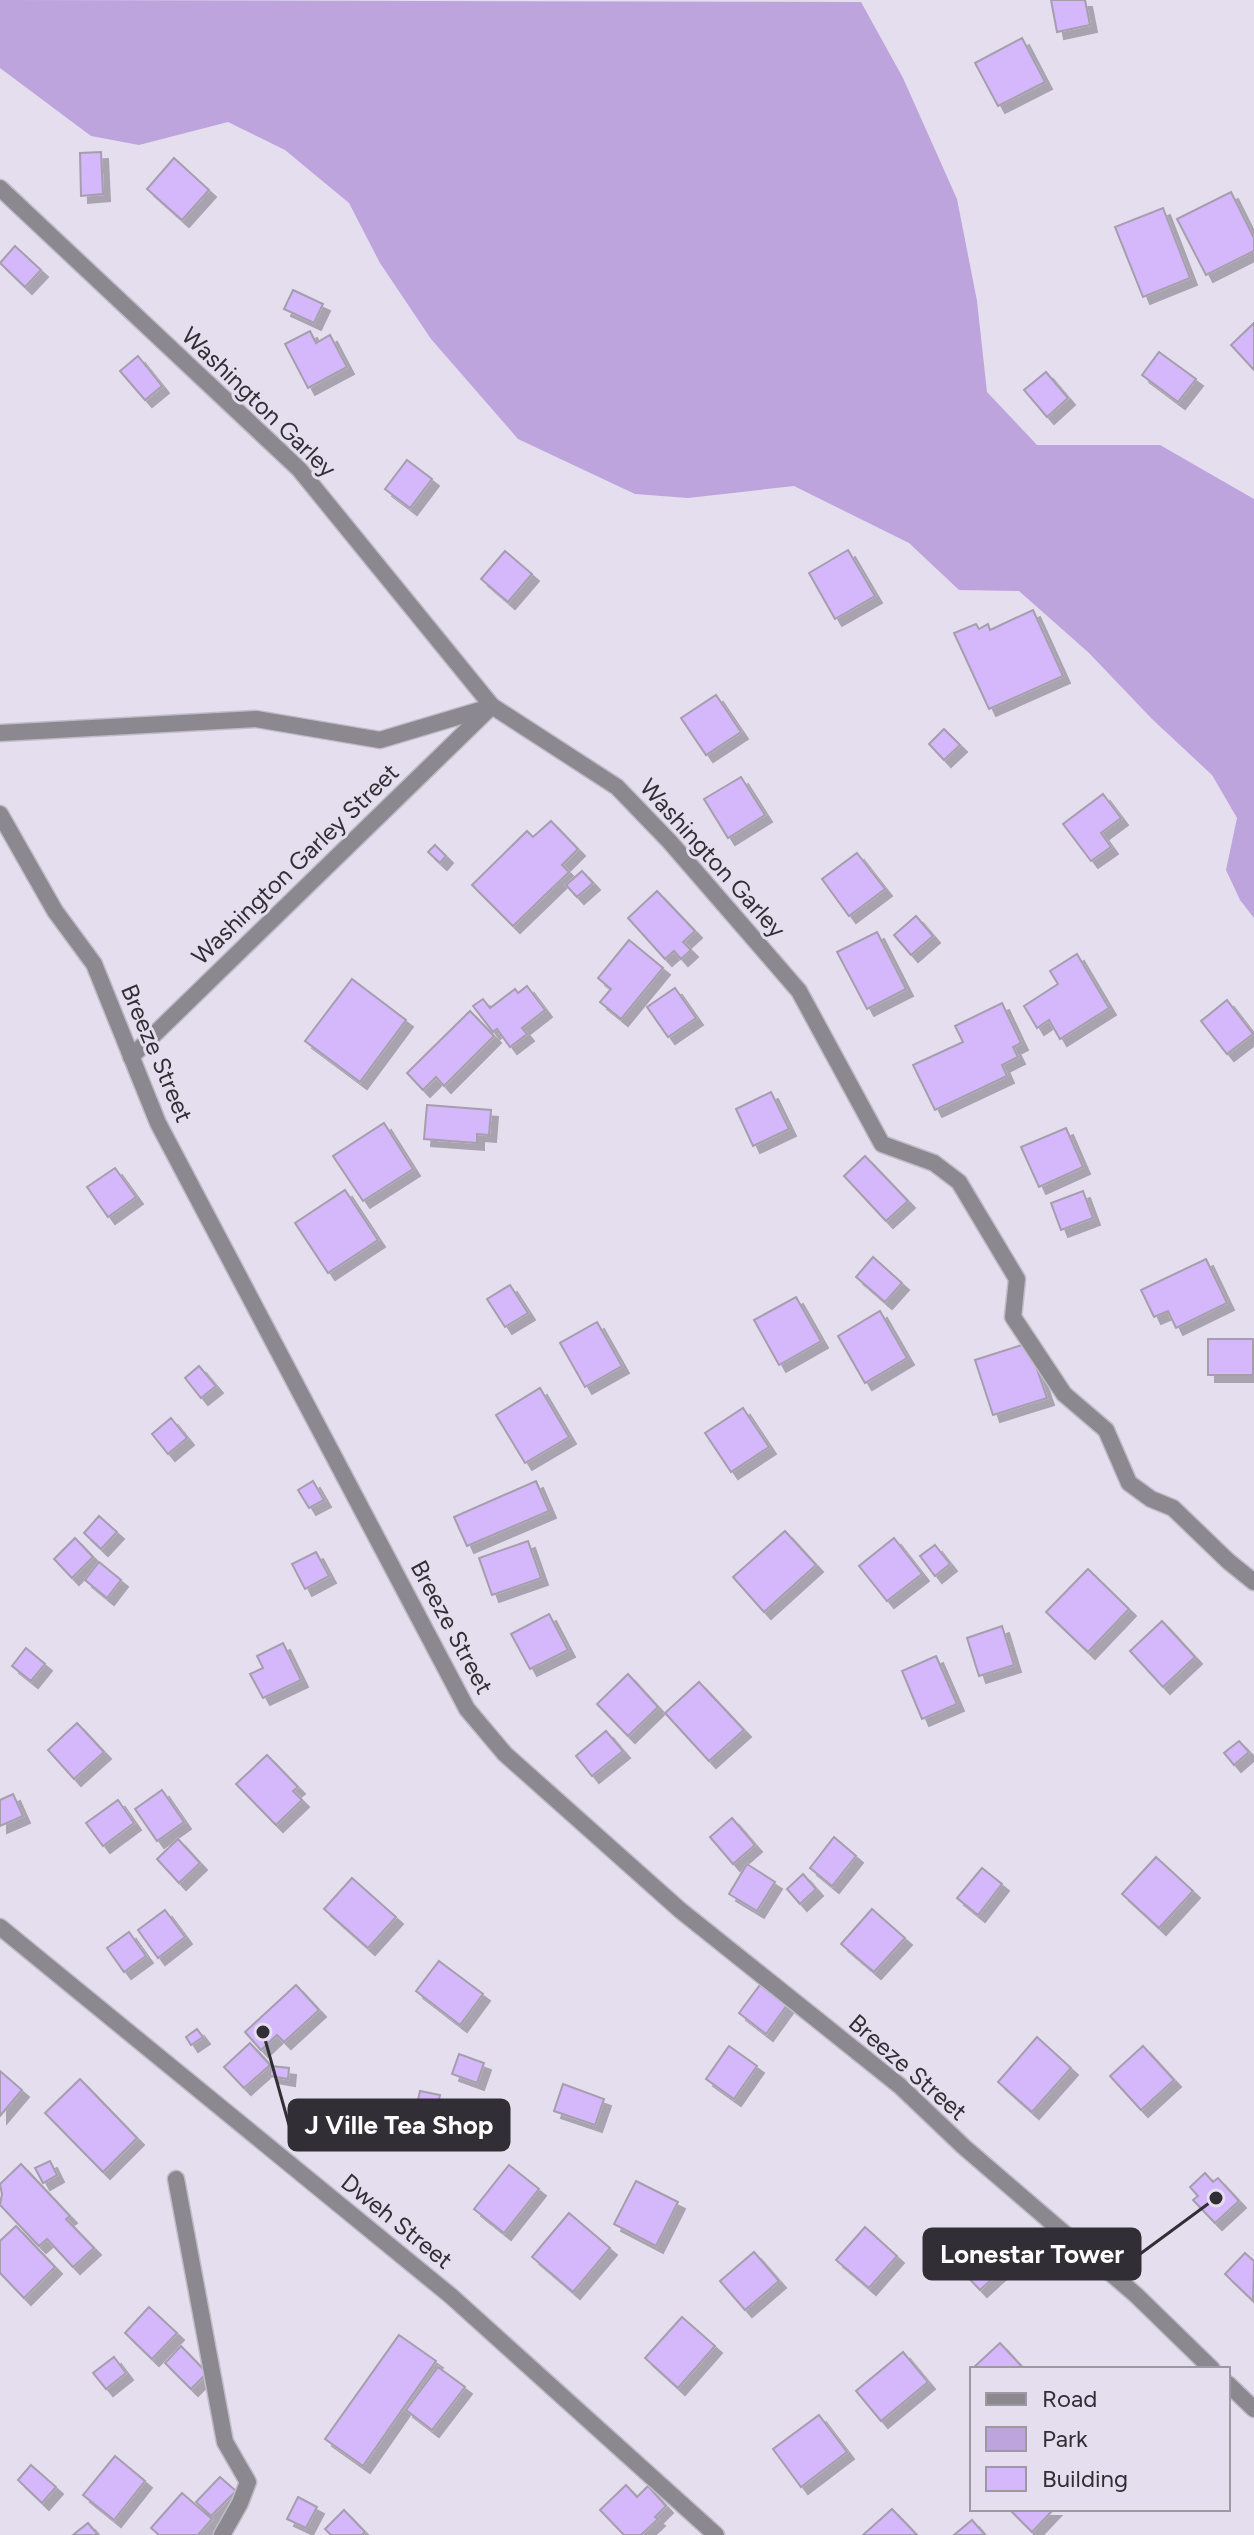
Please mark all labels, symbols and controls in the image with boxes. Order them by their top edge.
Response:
street label: Washington Garley [176,321,343,483]
street label: Washington Garley Street [185,758,405,970]
street label: Washington Garley [634,773,792,944]
street label: Breeze Street [115,980,199,1126]
street label: Breeze Street [405,1555,499,1699]
street label: Breeze Street [843,2008,973,2126]
callout: J Ville Tea Shop [289,2100,509,2150]
text: J Ville Tea Shop [305,2109,493,2141]
street label: Dweh Street [336,2167,458,2275]
callout: Lonestar Tower [924,2229,1140,2279]
text: Lonestar Tower [940,2238,1124,2270]
legend [970,2367,1230,2511]
text: Road [1042,2384,1097,2413]
text: Park [1042,2424,1088,2453]
text: Building [1042,2464,1128,2493]

